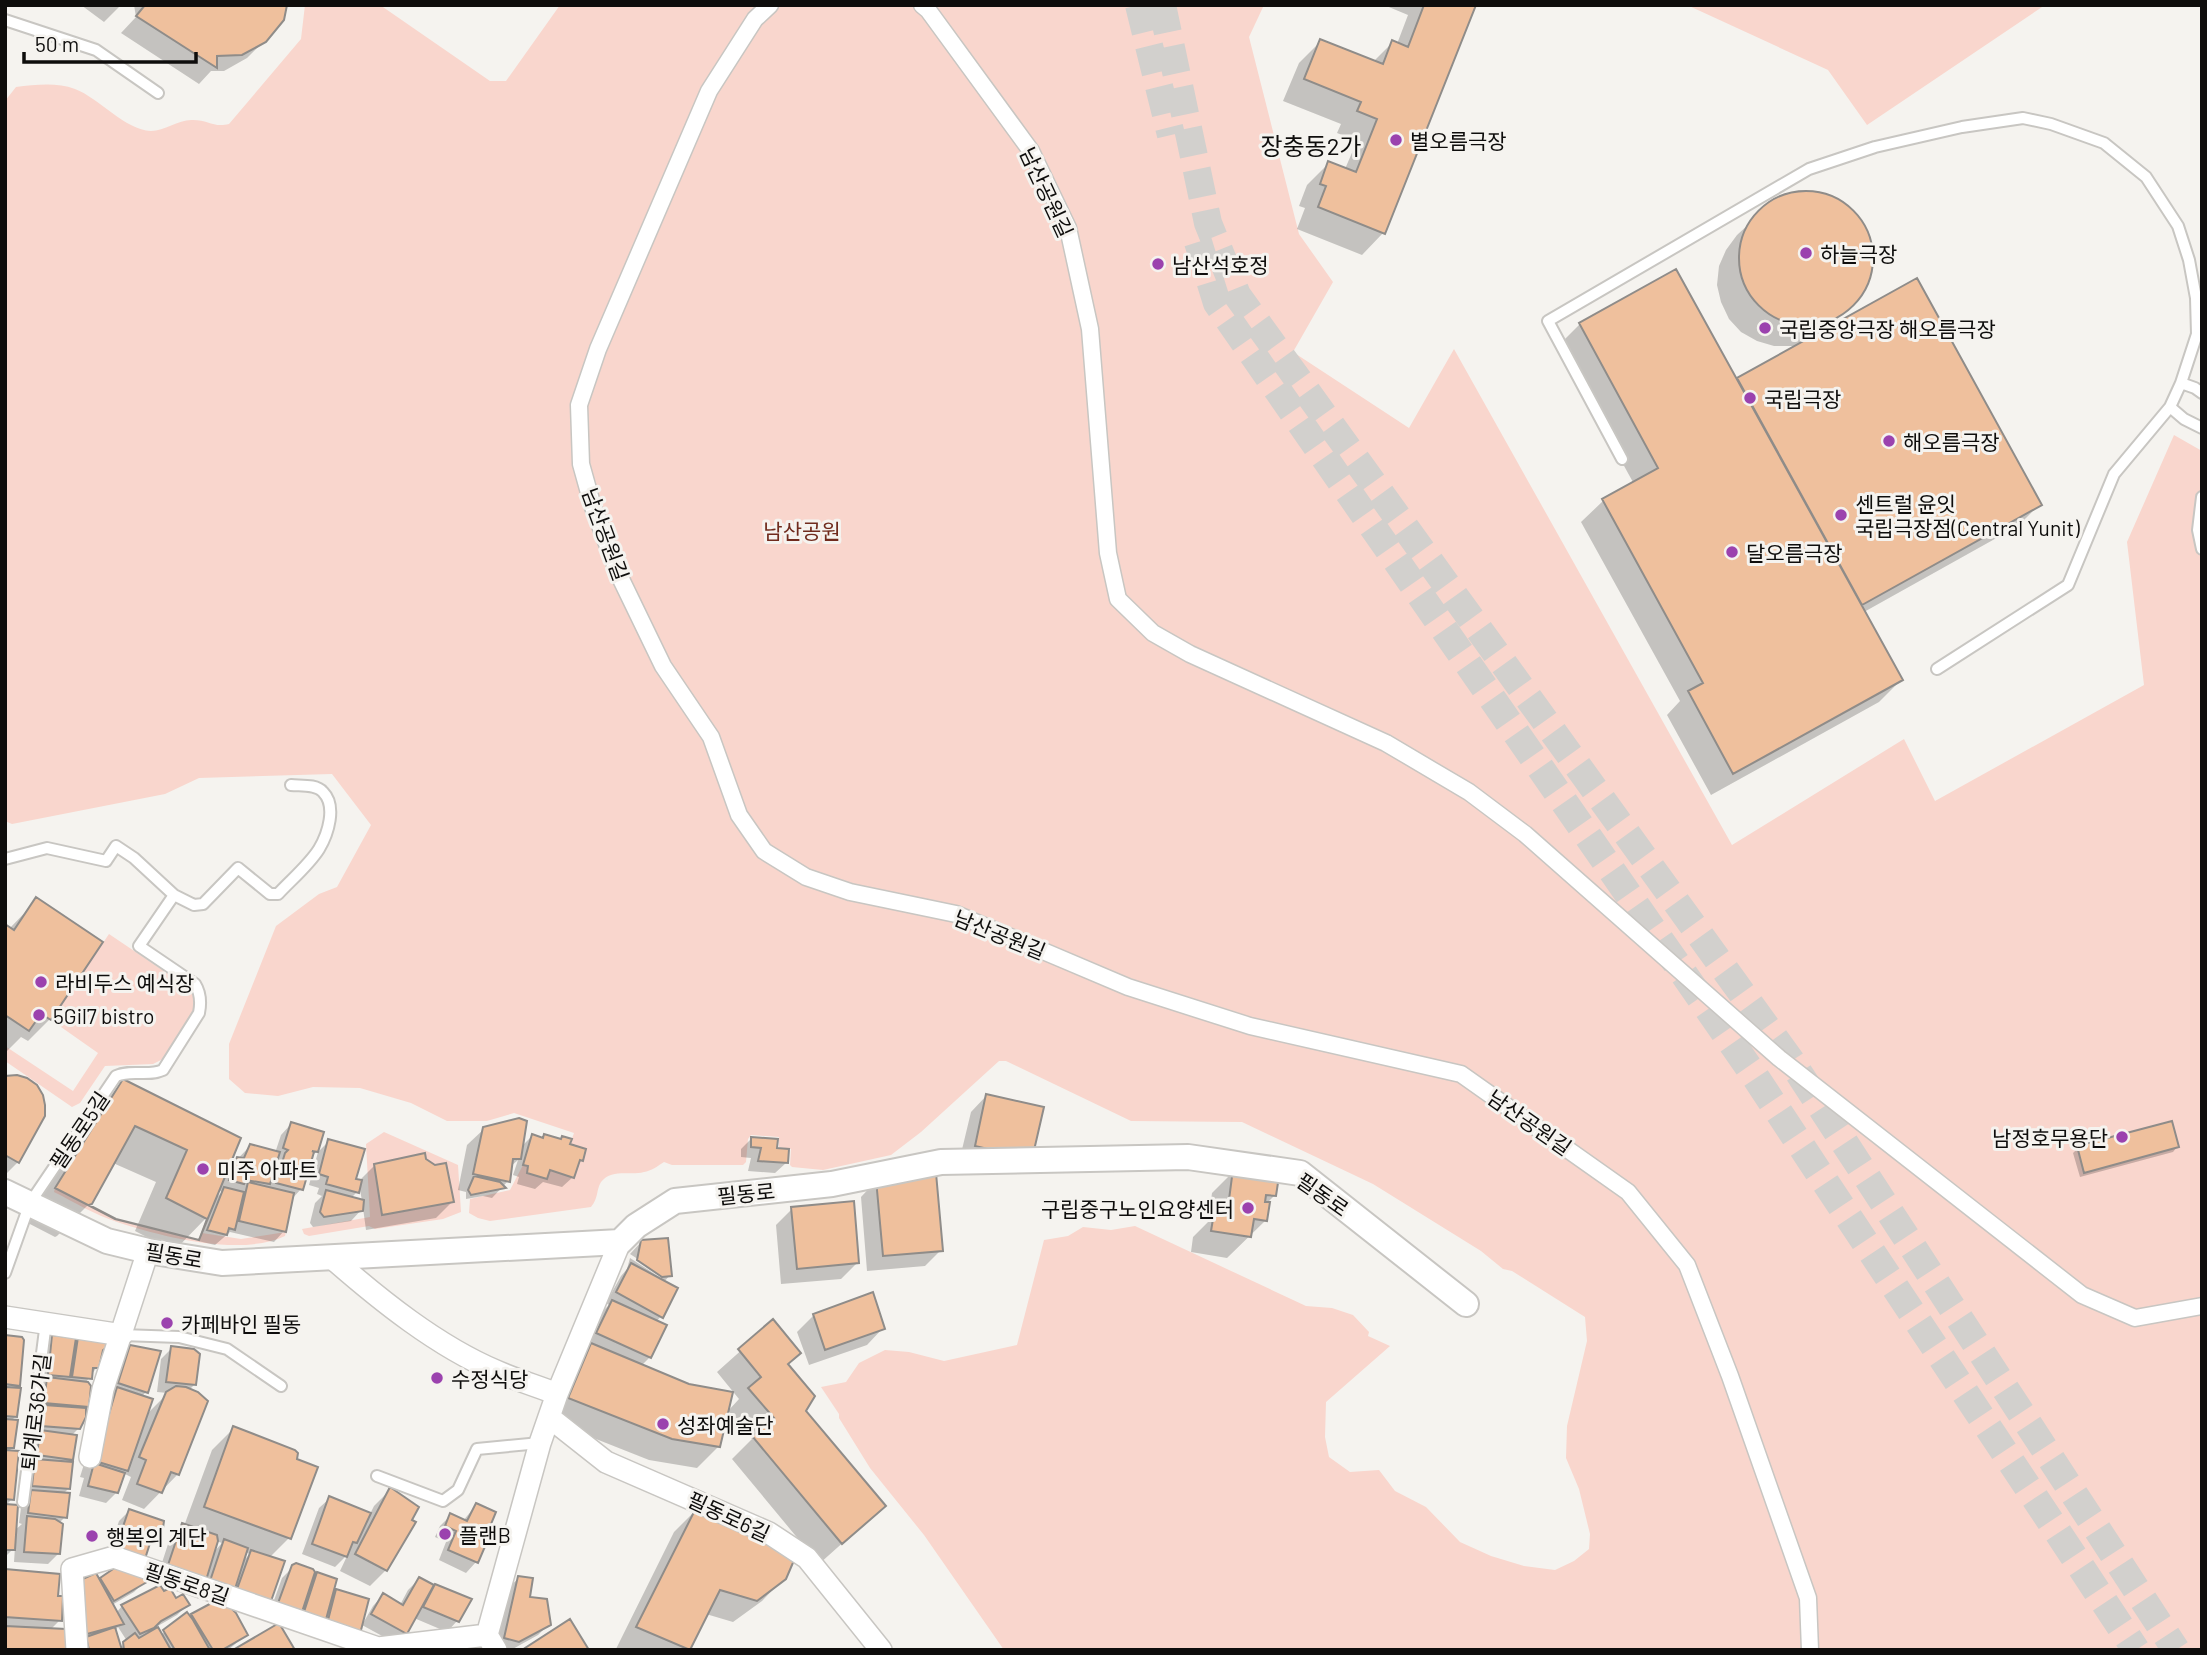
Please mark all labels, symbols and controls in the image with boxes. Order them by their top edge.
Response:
scale bar [24,21,196,65]
text: 50 m [35,31,79,56]
place label: 별오름극장 [1410,128,1507,153]
district label: 장충동2가 [1260,131,1362,160]
marker: 별오름극장 [1388,132,1404,148]
street label: 남산공원길 [1015,143,1079,241]
place label: 하늘극장 [1820,241,1897,266]
marker: 하늘극장 [1798,245,1814,261]
place label: 남산석호정 [1172,252,1269,277]
marker: 남산석호정 [1150,256,1166,272]
place label: 국립중앙극장 해오름극장 [1779,316,1996,341]
marker: 국립중앙극장 해오름극장 [1757,320,1773,336]
place label: 국립극장 [1764,386,1841,411]
marker: 국립극장 [1742,390,1758,406]
place label: 해오름극장 [1903,429,2000,454]
marker: 해오름극장 [1881,433,1897,449]
street label: 남산공원길 [578,484,634,584]
place label: 센트럴 윤잇 국립극장점(Central Yunit) [1855,491,2080,540]
marker: 센트럴 윤잇 국립극장점(Central Yunit) [1833,507,1849,523]
park label: 남산공원 [763,518,841,543]
place label: 달오름극장 [1746,540,1843,565]
marker: 달오름극장 [1724,544,1740,560]
street label: 남산공원길 [951,904,1049,964]
place label: 라비두스 예식장 [55,970,194,995]
marker: 라비두스 예식장 [33,974,49,990]
place label: 5Gil7 bistro [53,1003,155,1028]
marker: 5Gil7 bistro [31,1007,47,1023]
street label: 남산공원길 [1483,1084,1577,1160]
street label: 필동로5길 [44,1087,114,1173]
place label: 남정호무용단 [1992,1125,2108,1150]
marker: 남정호무용단 [2114,1129,2130,1145]
place label: 미주 아파트 [217,1157,318,1182]
marker: 미주 아파트 [195,1161,211,1177]
street label: 필동로 [1292,1167,1354,1221]
street label: 필동로 [716,1178,776,1208]
place label: 구립중구노인요양센터 [1041,1196,1234,1221]
marker: 구립중구노인요양센터 [1240,1200,1256,1216]
street label: 필동로 [143,1238,205,1272]
place label: 카페바인 필동 [181,1311,301,1336]
marker: 카페바인 필동 [159,1315,175,1331]
street label: 퇴계로36가길 [15,1352,55,1472]
place label: 수정식당 [451,1366,528,1391]
marker: 수정식당 [429,1370,445,1386]
place label: 성좌예술단 [677,1412,774,1437]
marker: 성좌예술단 [655,1416,671,1432]
street label: 필동로6길 [684,1486,774,1546]
place label: 플랜B [459,1522,511,1547]
place label: 행복의 계단 [106,1524,207,1549]
marker: 플랜B [437,1526,453,1542]
marker: 행복의 계단 [84,1528,100,1544]
street label: 필동로8길 [141,1557,233,1609]

